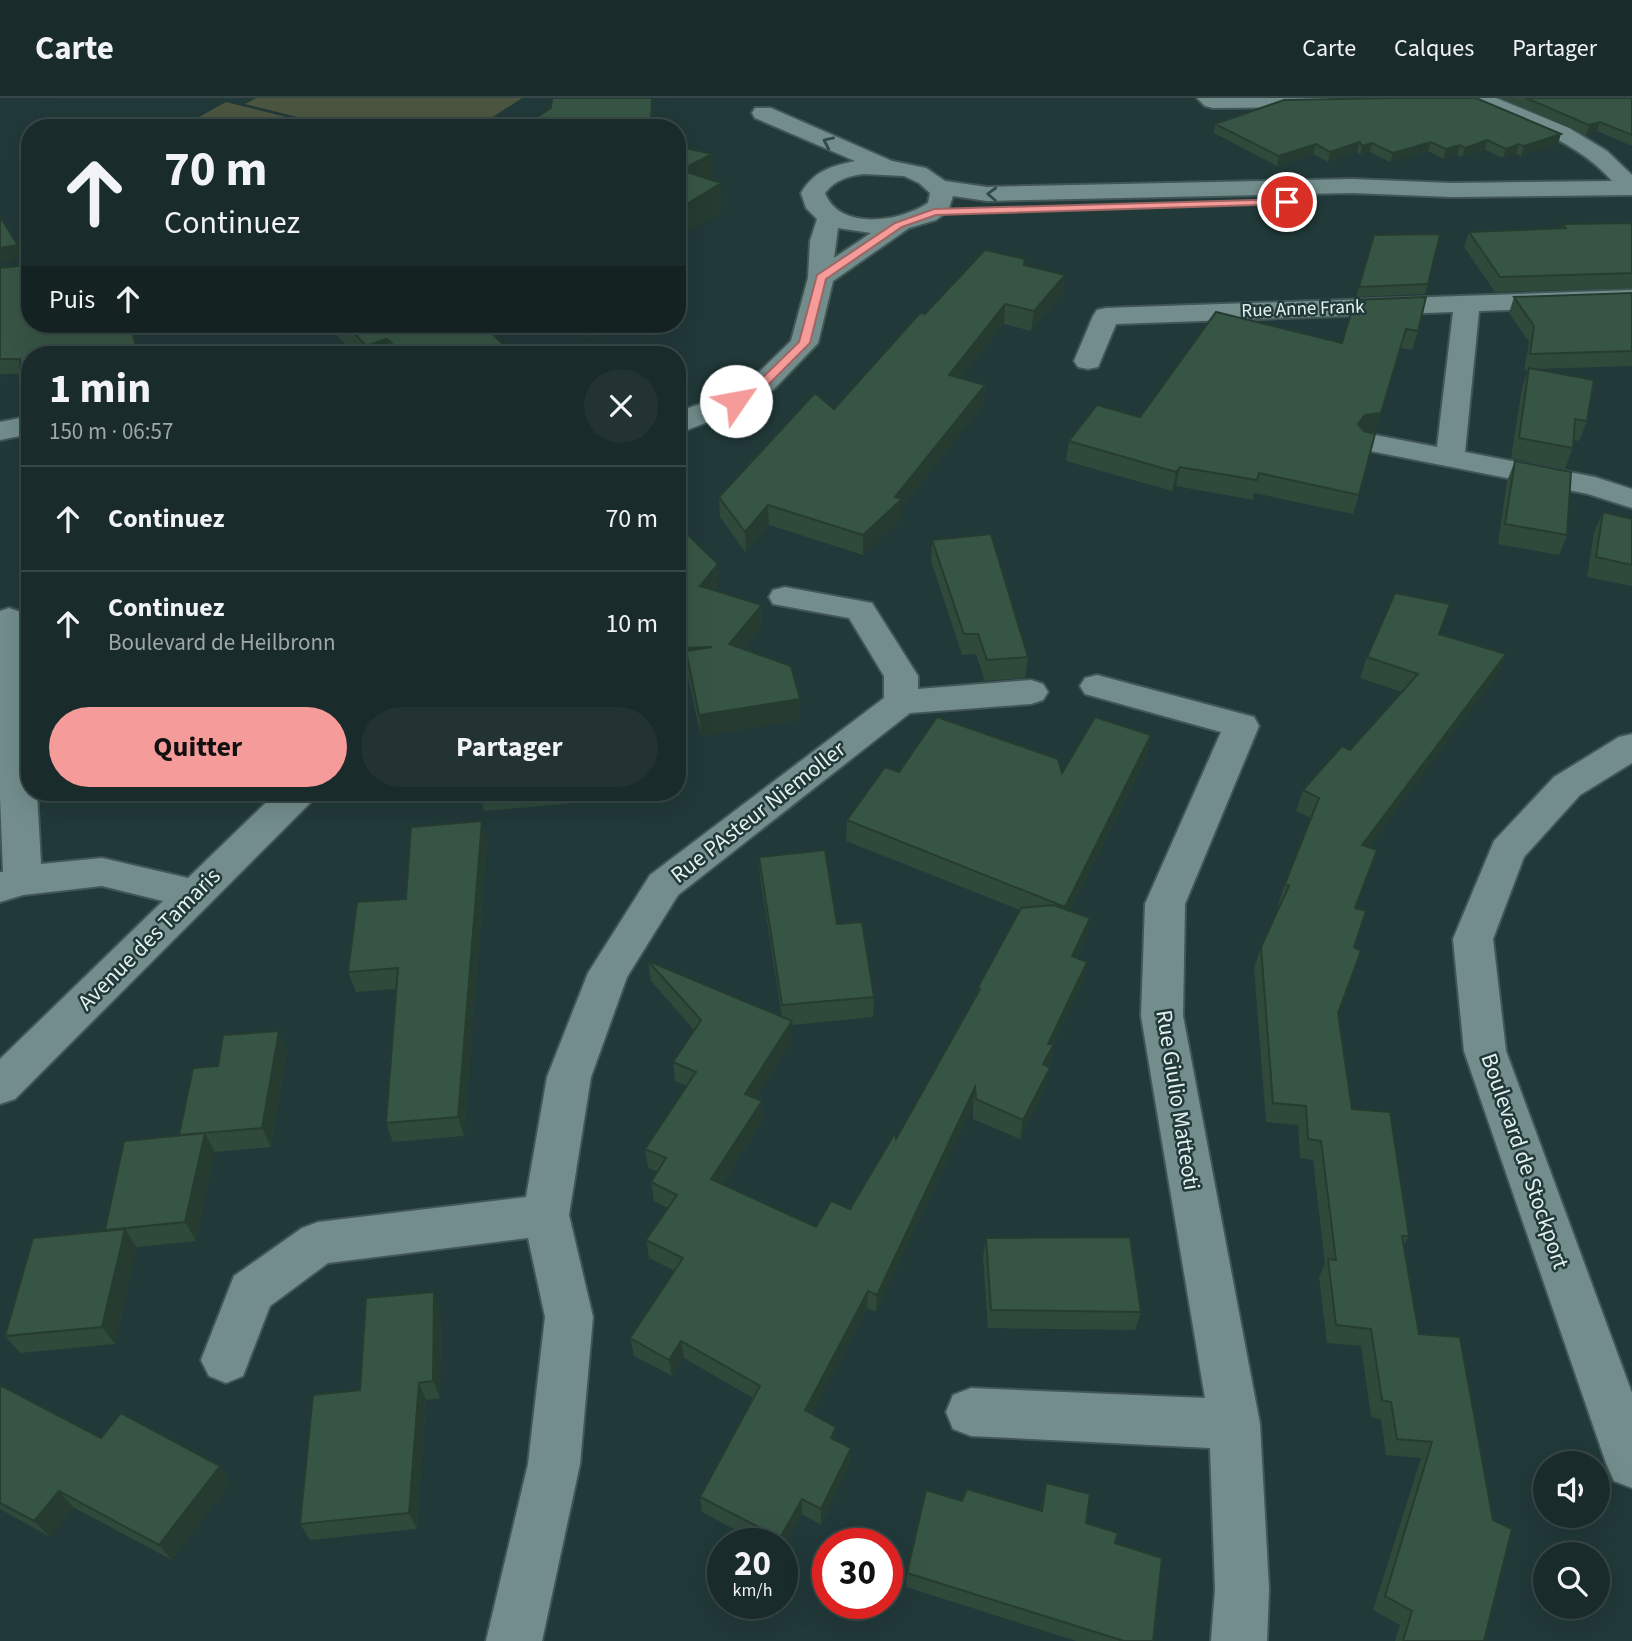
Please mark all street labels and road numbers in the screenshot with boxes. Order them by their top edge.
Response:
street label: Rue Anne Frank [1241,293,1366,325]
street label: Rue PAsteur Niemoller [663,732,853,891]
street label: Avenue des Tamaris [70,860,228,1018]
street label: Rue Giulio Matteoti [1147,1007,1209,1193]
street label: Boulevard de Stockport [1473,1049,1577,1274]

